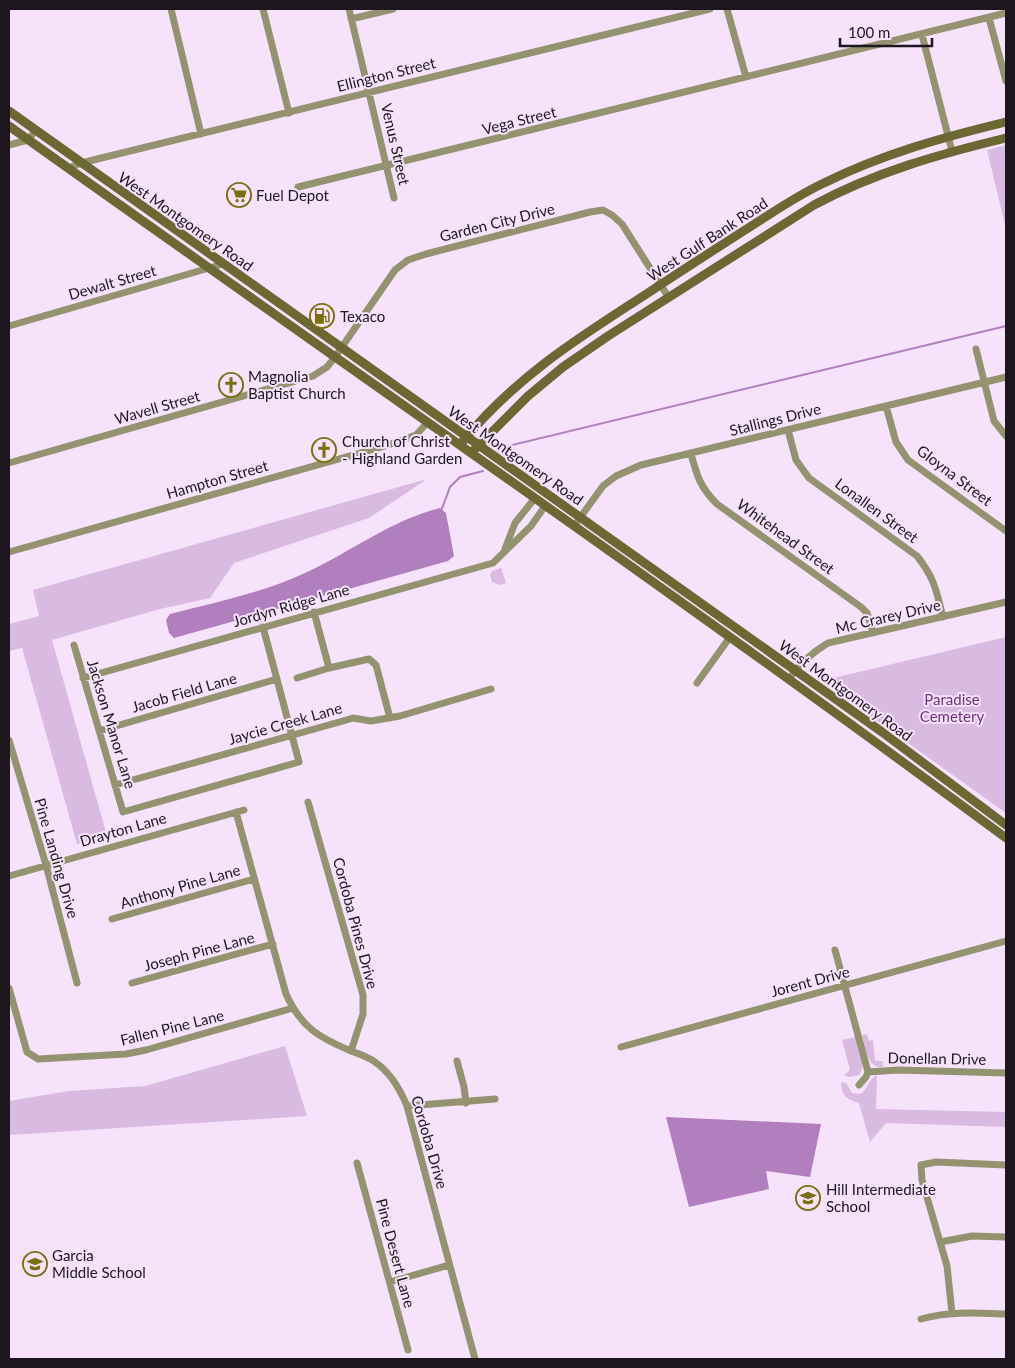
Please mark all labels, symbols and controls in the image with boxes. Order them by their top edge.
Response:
scale bar [840,15,932,47]
text: 100 m [848,23,890,41]
street label: Ellington Street [335,53,438,95]
street label: Venus Street [378,101,414,187]
street label: Vega Street [480,102,558,138]
street label: West Montgomery Road [115,168,257,274]
supermarket icon: Fuel Depot [226,182,252,208]
place label: Fuel Depot [256,186,330,204]
street label: West Gulf Bank Road [643,193,771,285]
street label: Garden City Drive [438,199,557,245]
street label: Dewalt Street [66,261,159,303]
fuel station icon: Texaco [309,303,335,329]
place label: Texaco [340,307,385,325]
place label: Magnolia Baptist Church [248,367,346,402]
church icon: Magnolia Baptist Church [218,372,244,398]
street label: Wavell Street [112,386,202,428]
street label: Stallings Drive [727,399,823,439]
street label: West Montgomery Road [445,402,587,508]
place label: Church of Christ - Highland Garden [342,432,462,467]
church icon: Church of Christ - Highland Garden [311,437,337,463]
street label: Gloyna Street [914,441,997,510]
street label: Hampton Street [164,456,270,502]
street label: Lonallen Street [832,474,923,547]
street label: Whitehead Street [734,495,839,578]
street label: Jordyn Ridge Lane [231,580,351,630]
street label: Mc Crarey Drive [834,595,942,637]
street label: West Montgomery Road [776,636,916,744]
street label: Jackson Manor Lane [84,657,140,791]
street label: Jacob Field Lane [129,668,239,716]
park label: Paradise Cemetery [920,690,984,725]
street label: Jaycie Creek Lane [226,698,344,748]
street label: Pine Landing Drive [31,796,83,920]
street label: Drayton Lane [78,808,168,850]
street label: Cordoba Pines Drive [330,855,382,991]
street label: Anthony Pine Lane [118,860,242,912]
street label: Joseph Pine Lane [142,928,256,974]
street label: Jorent Drive [769,962,851,1000]
street label: Fallen Pine Lane [118,1005,226,1049]
street label: Donellan Drive [888,1048,987,1068]
street label: Cordoba Drive [408,1093,452,1191]
place label: Hill Intermediate School [826,1180,936,1215]
school or university icon: Hill Intermediate School [795,1185,821,1211]
street label: Pine Desert Lane [373,1196,419,1310]
place label: Garcia Middle School [52,1246,146,1281]
school or university icon: Garcia Middle School [22,1251,48,1277]

